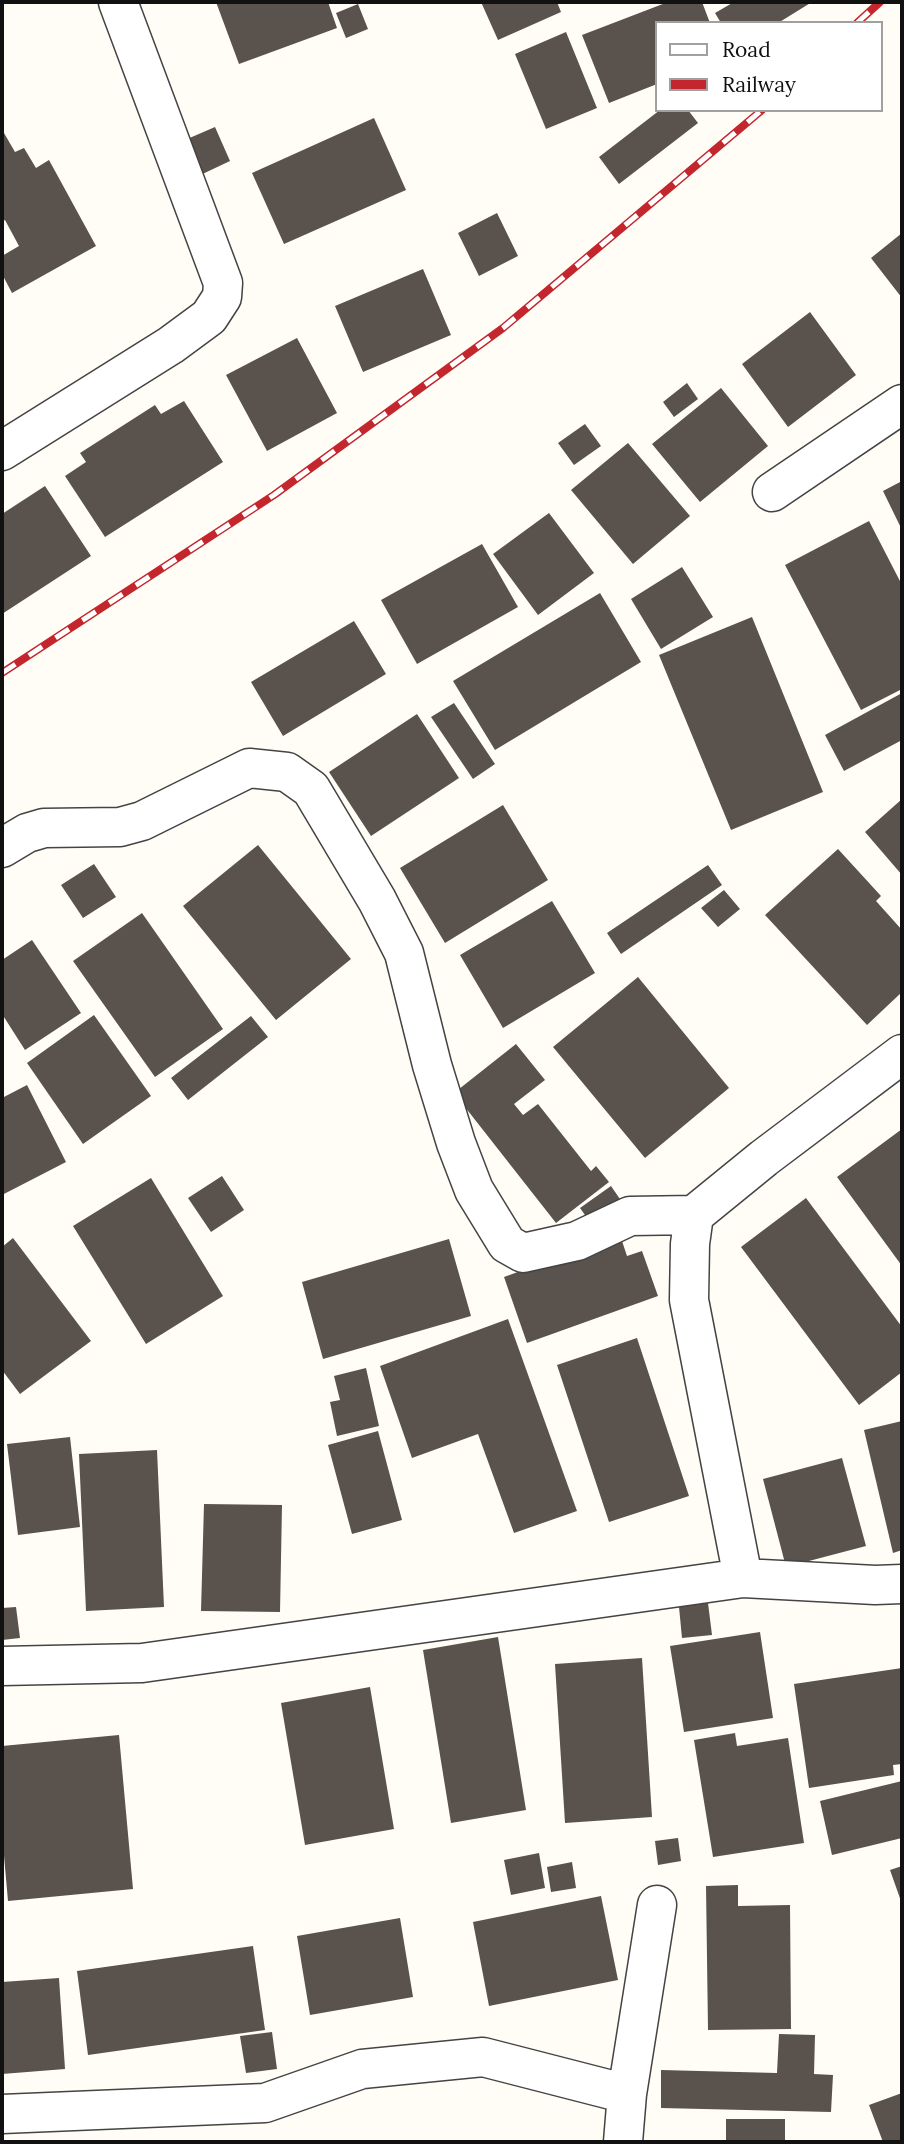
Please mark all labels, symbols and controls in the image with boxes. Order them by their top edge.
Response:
legend [656,21,883,112]
text: Road [722,36,771,63]
text: Railway [722,71,796,98]

